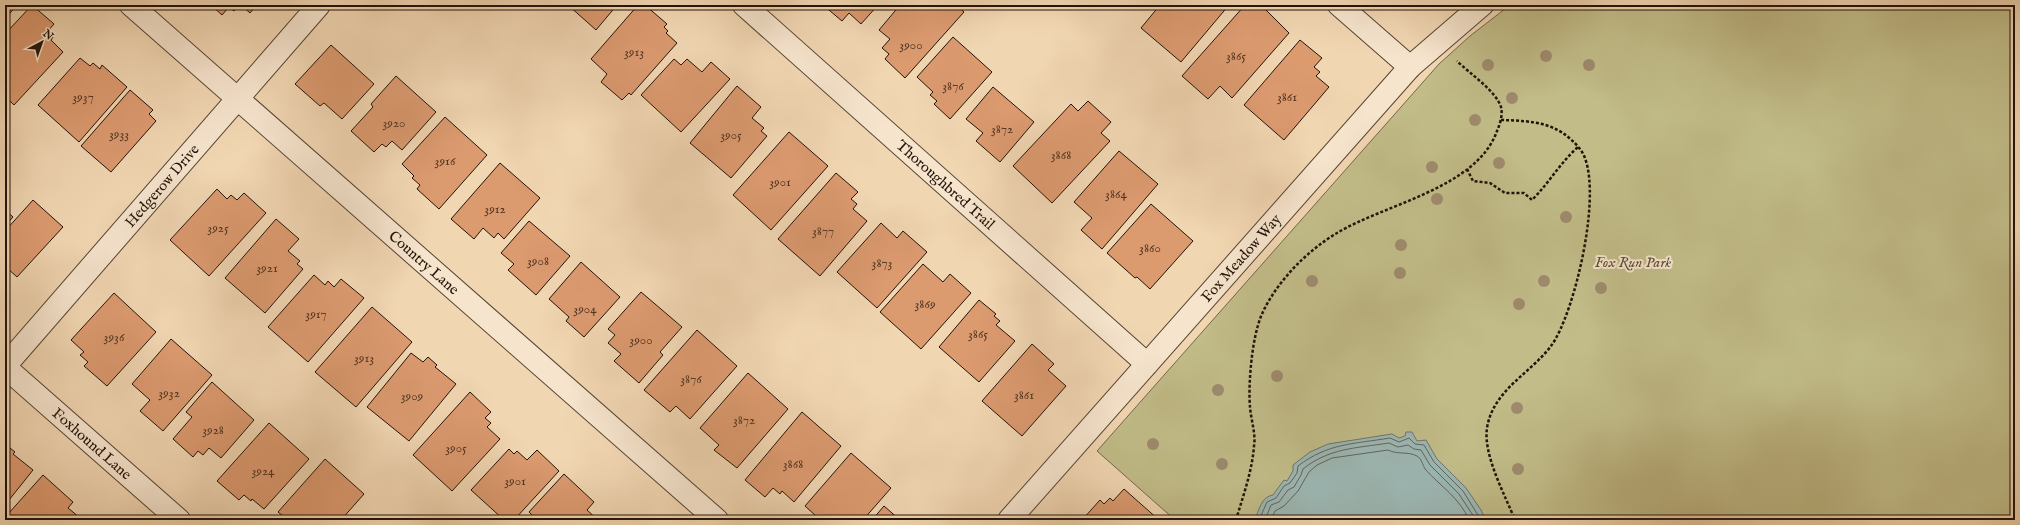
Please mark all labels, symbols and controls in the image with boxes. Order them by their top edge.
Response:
north arrow [22,22,62,62]
text: N [39,26,56,44]
house number: 3900 [899,37,923,54]
house number: 3913 [624,44,644,61]
house number: 3865 [1226,48,1246,65]
house number: 3876 [942,78,964,95]
house number: 3937 [72,89,94,106]
house number: 3861 [1277,89,1297,106]
house number: 3920 [382,115,406,132]
house number: 3872 [991,121,1013,138]
house number: 3933 [109,126,129,143]
house number: 3905 [720,127,742,144]
street label: Thoroughbred Trail [892,136,999,235]
street label: Hedgerow Drive [121,140,204,232]
house number: 3868 [1051,147,1071,164]
house number: 3916 [435,153,456,170]
house number: 3901 [769,174,791,191]
house number: 3864 [1105,186,1128,203]
house number: 3912 [484,201,506,218]
street label: Fox Meadow Way [1197,210,1286,306]
house number: 3925 [207,220,229,237]
house number: 3877 [812,223,834,240]
street label: Country Lane [384,227,463,299]
house number: 3860 [1139,240,1161,257]
house number: 3908 [527,253,549,270]
park label: Fox Run Park [1595,253,1671,272]
house number: 3873 [872,255,893,272]
house number: 3921 [256,260,278,277]
house number: 3869 [914,296,936,313]
house number: 3904 [573,301,597,318]
house number: 3917 [305,306,327,323]
house number: 3865 [968,326,988,343]
house number: 3936 [104,329,125,346]
house number: 3900 [629,332,653,349]
house number: 3913 [354,350,374,367]
house number: 3876 [680,371,702,388]
house number: 3932 [158,385,180,402]
house number: 3861 [1014,387,1034,404]
house number: 3909 [401,388,424,405]
street label: Foxhound Lane [48,404,136,484]
house number: 3872 [733,412,755,429]
house number: 3928 [202,422,224,439]
house number: 3905 [445,440,467,457]
house number: 3868 [783,456,803,473]
house number: 3924 [251,463,275,480]
house number: 3901 [504,473,526,490]

